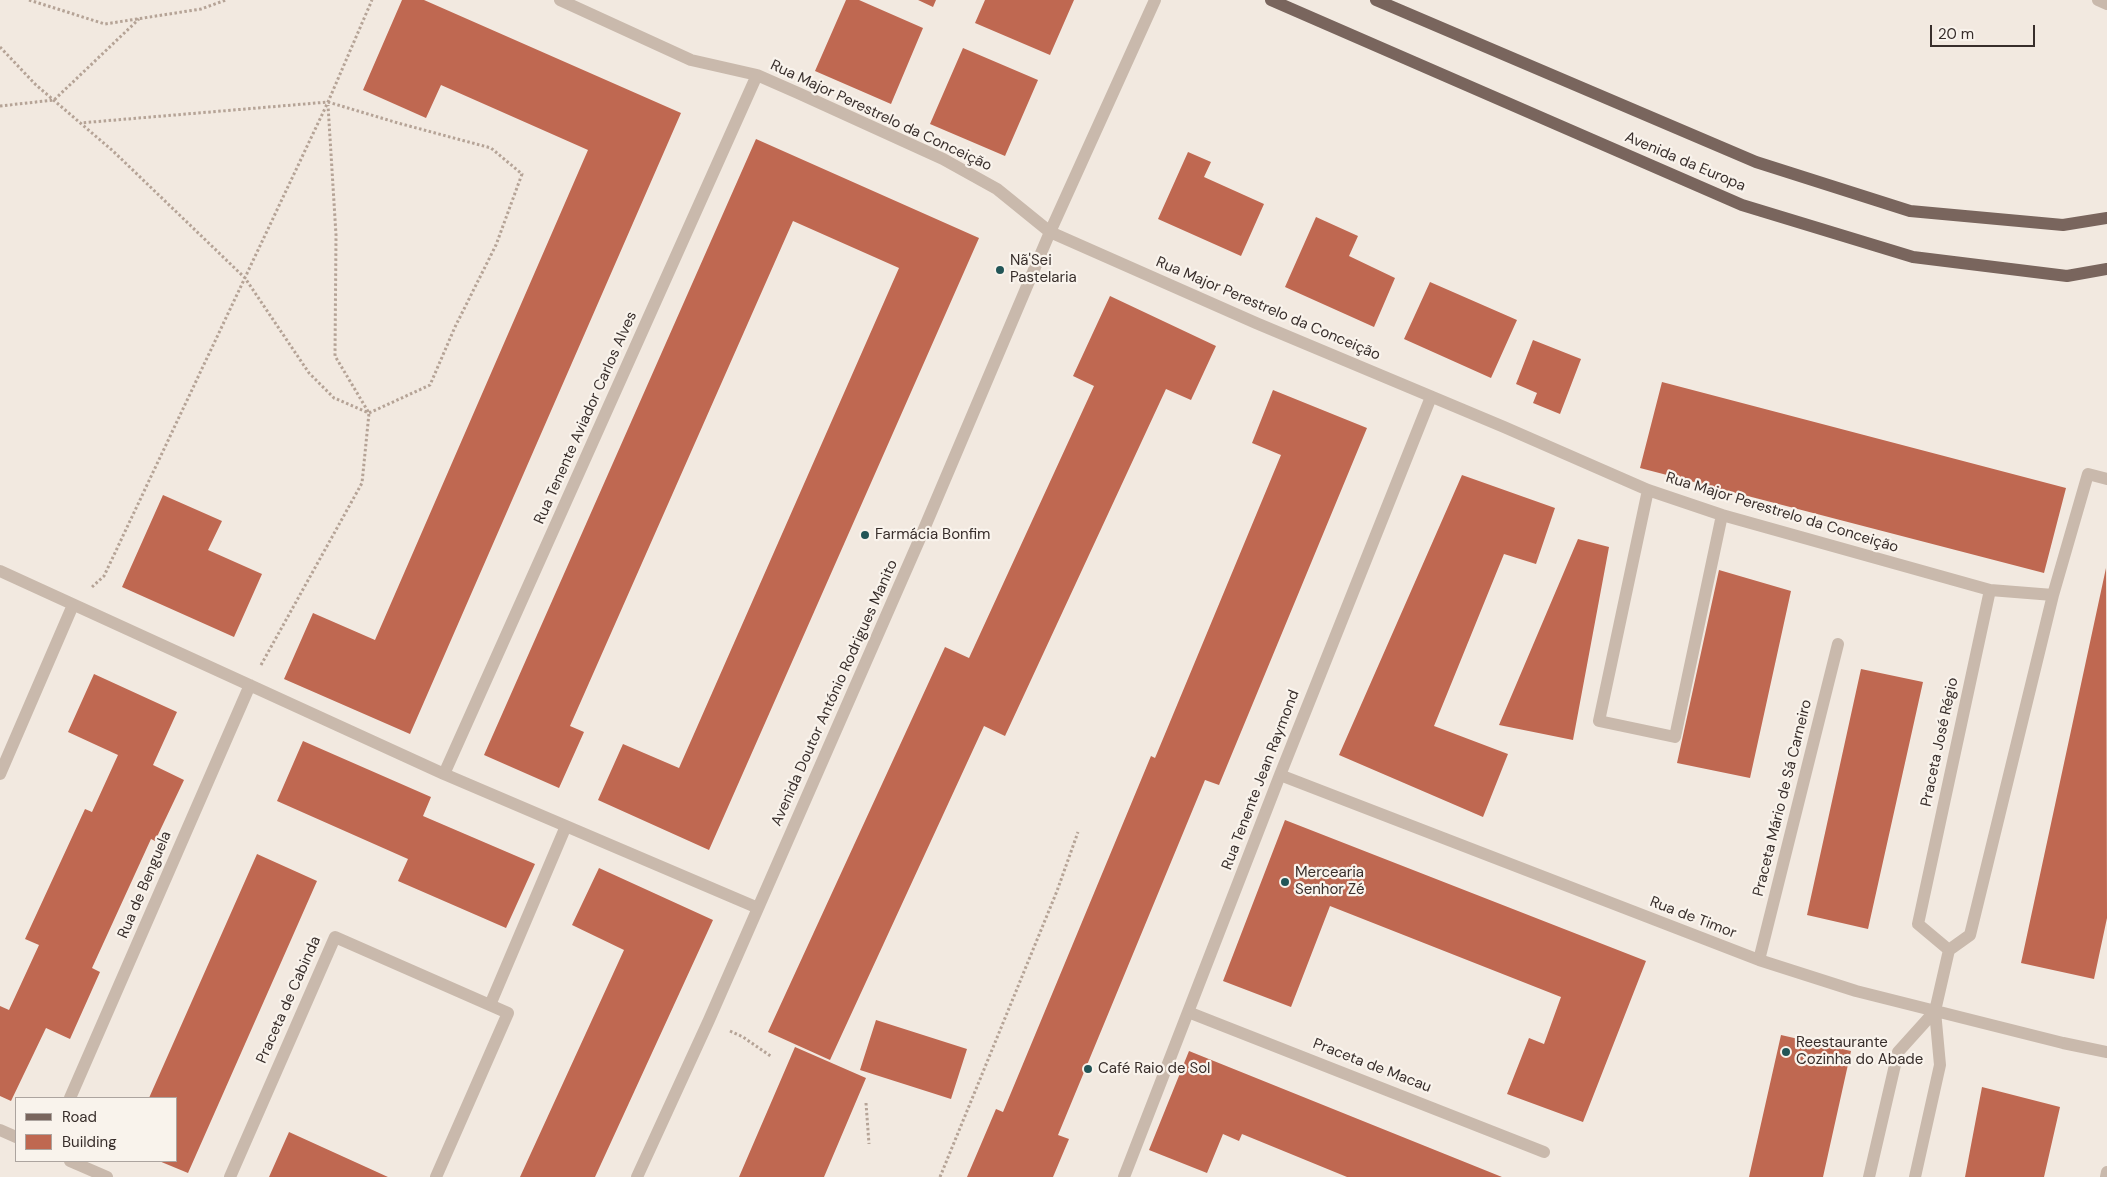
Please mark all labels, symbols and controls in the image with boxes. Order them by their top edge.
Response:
scale bar [1932,15,2037,47]
text: 20 m [1938,24,1974,44]
street label: Rua Major Perestrelo da Conceição [767,57,995,175]
street label: Avenida da Europa [1622,128,1748,196]
place label: Nã'Sei Pastelaria [1010,252,1077,287]
street label: Rua Major Perestrelo da Conceição [1153,253,1383,365]
marker: Nã'Sei Pastelaria [994,264,1006,276]
street label: Rua Tenente Aviador Carlos Alves [531,309,641,527]
street label: Rua Major Perestrelo da Conceição [1664,469,1900,557]
place label: Farmácia Bonfim [875,526,990,544]
marker: Farmácia Bonfim [859,529,871,541]
street label: Avenida Doutor António Rodrigues Manito [768,557,902,829]
street label: Praceta José Régio [1918,676,1962,808]
street label: Rua Tenente Jean Raymond [1218,688,1304,872]
street label: Praceta Mário de Sá Carneiro [1750,698,1816,898]
street label: Rua de Benguela [114,829,176,941]
place label: Mercearia Senhor Zé [1295,864,1365,899]
marker: Mercearia Senhor Zé [1279,876,1291,888]
street label: Rua de Timor [1647,893,1739,943]
street label: Praceta de Cabinda [253,934,325,1066]
place label: Reestaurante Cozinha do Abade [1796,1034,1923,1069]
street label: Praceta de Macau [1310,1035,1434,1097]
marker: Reestaurante Cozinha do Abade [1780,1046,1792,1058]
place label: Café Raio de Sol [1098,1060,1210,1078]
marker: Café Raio de Sol [1082,1063,1094,1075]
legend [15,1097,178,1162]
text: Road [62,1107,97,1127]
text: Building [62,1132,117,1152]

